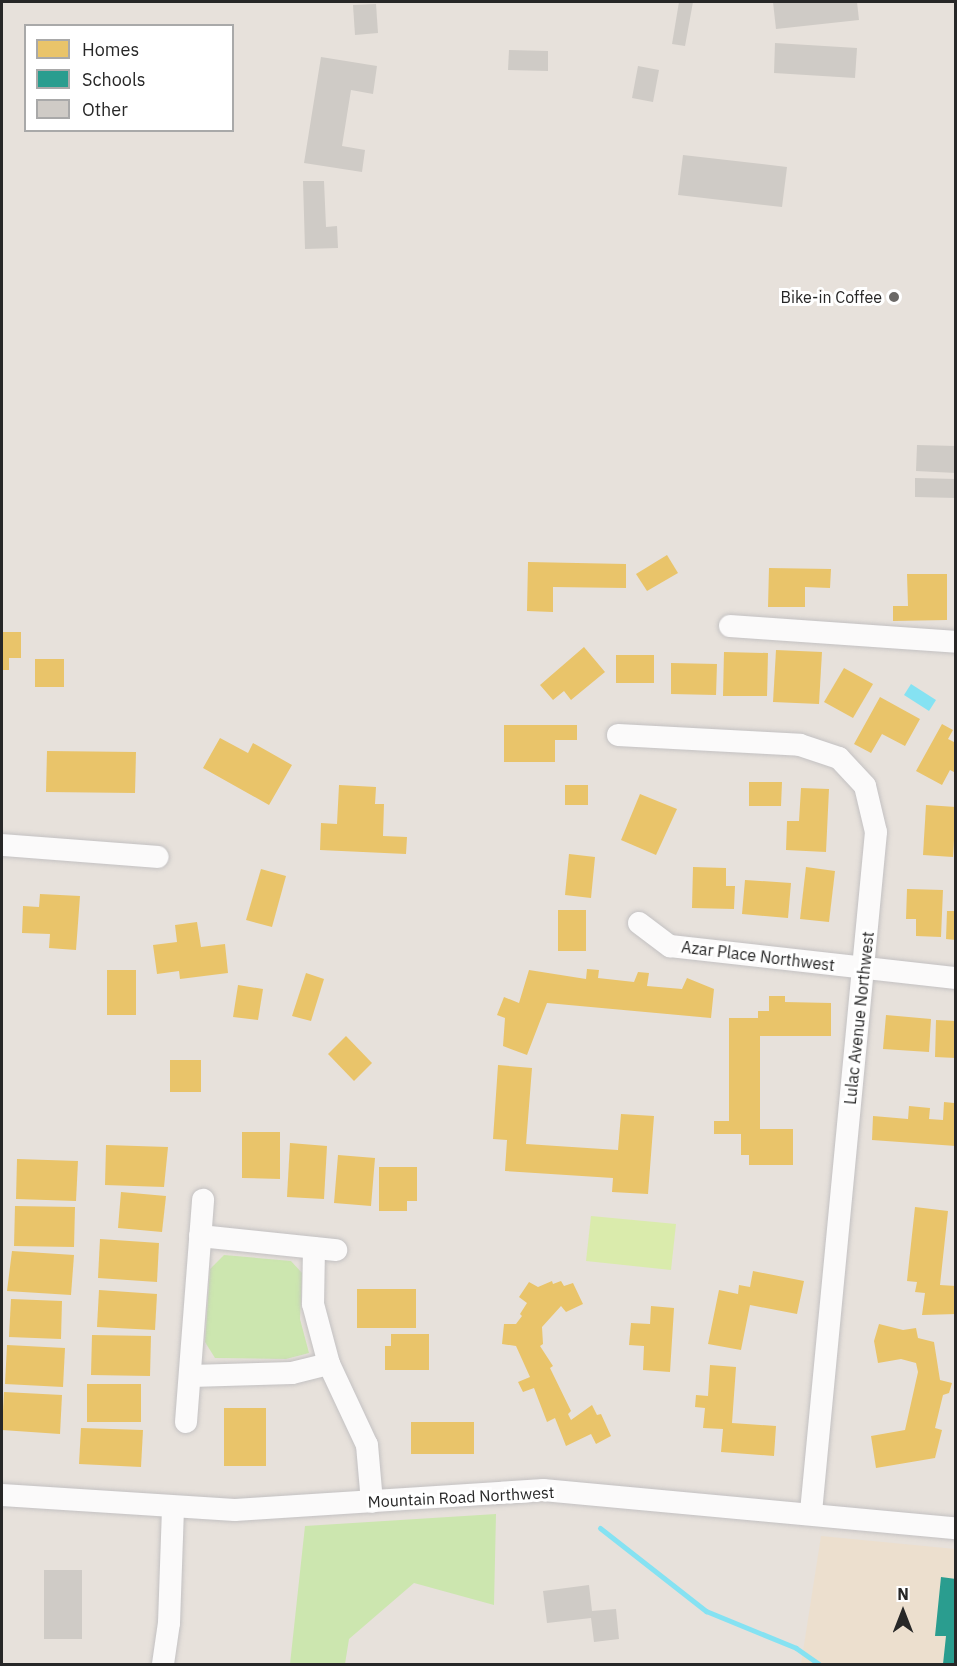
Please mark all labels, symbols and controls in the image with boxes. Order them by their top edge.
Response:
legend [24,24,234,132]
text: Homes [82,38,139,61]
text: Schools [82,68,146,91]
text: Other [82,98,128,121]
place label: Bike-in Coffee [781,287,882,307]
marker: Bike-in Coffee [887,290,901,304]
street label: Lulac Avenue Northwest [840,930,878,1106]
street label: Azar Place Northwest [680,937,836,975]
street label: Mountain Road Northwest [367,1483,555,1511]
north arrow [873,1582,933,1642]
text: N [897,1584,909,1604]

